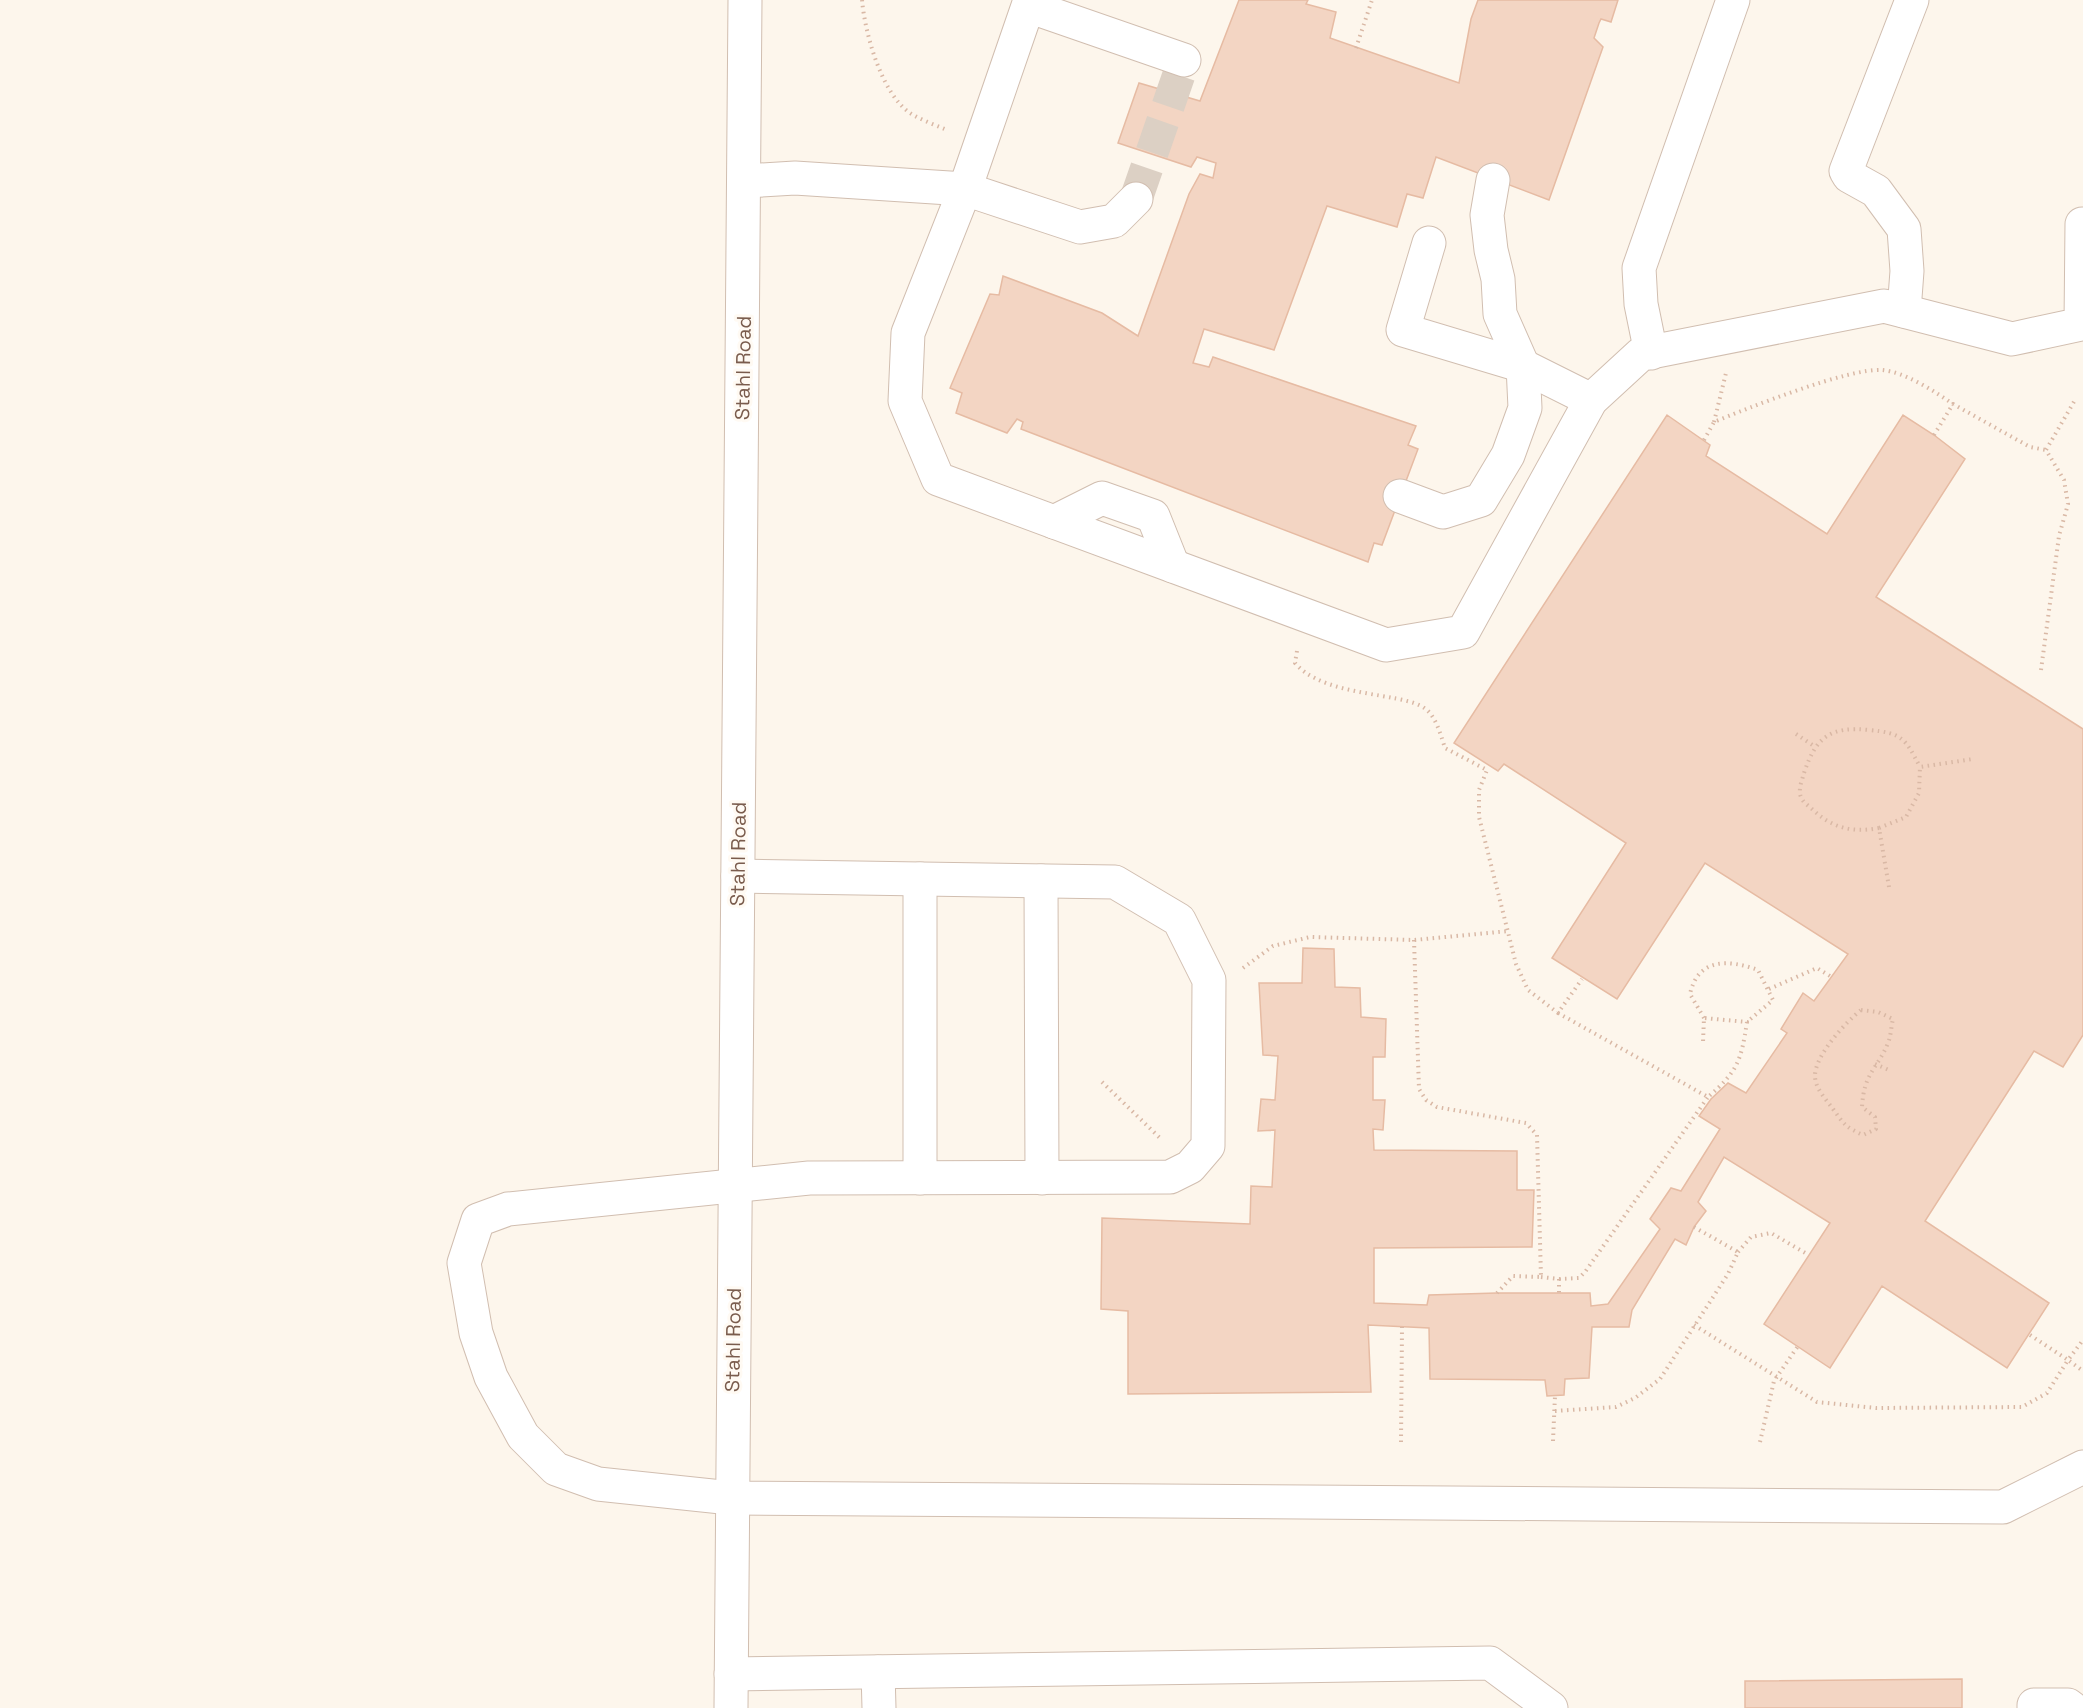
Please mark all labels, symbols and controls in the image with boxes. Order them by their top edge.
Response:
street label: Stahl Road [729,316,757,420]
street label: Stahl Road [724,802,752,906]
street label: Stahl Road [719,1288,747,1392]

